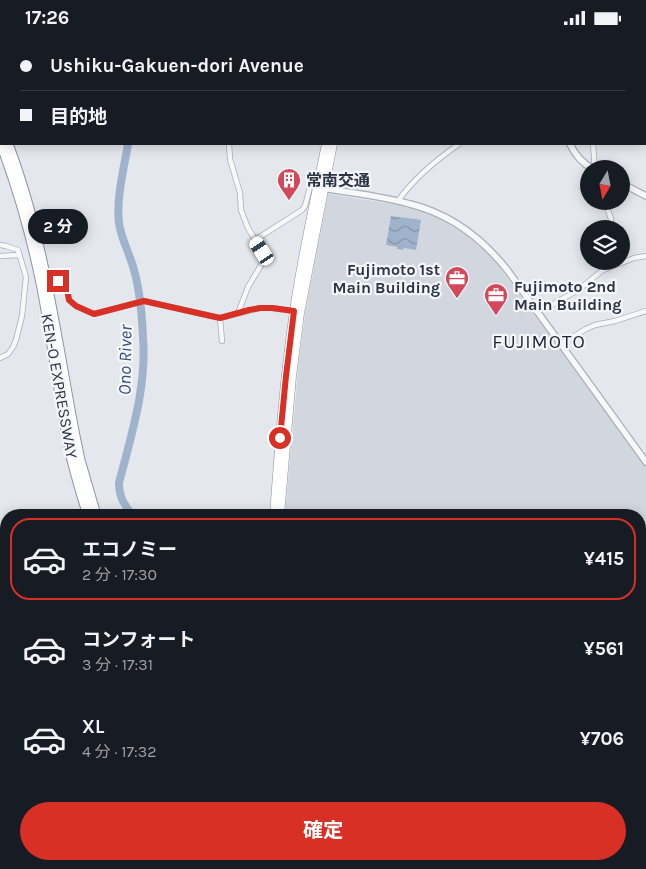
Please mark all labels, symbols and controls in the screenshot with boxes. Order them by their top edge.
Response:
text: 17:26 [25,7,69,29]
text: Ushiku-Gakuen-dori Avenue [50,55,304,77]
text: 目的地 [50,106,107,128]
north arrow [580,160,630,210]
map controls [580,160,630,270]
building icon: 常南交通 [276,167,302,201]
place label: 常南交通 [306,171,370,190]
callout: 2 分 [28,209,88,243]
text: 2 分 [43,217,73,236]
button: layers [580,220,630,270]
car [247,234,276,268]
place label: Fujimoto 1st Main Building [333,260,440,297]
office icon: Fujimoto 1st Main Building [444,265,470,299]
route end [47,270,69,292]
place label: Fujimoto 2nd Main Building [514,277,622,314]
office icon: Fujimoto 2nd Main Building [483,282,509,316]
street label: KEN-O EXPRESSWAY [37,312,82,460]
water label: Ono River [113,324,137,395]
district label: FUJIMOTO [492,331,586,353]
route start [269,427,291,449]
icon: car [22,537,67,582]
text: エコノミー [82,539,177,561]
text: ¥415 [584,548,624,570]
text: 2 分 · 17:30 [82,565,157,584]
icon: car [22,627,67,672]
text: コンフォート [82,629,195,651]
text: ¥561 [583,638,624,660]
text: 3 分 · 17:31 [82,655,153,674]
text: XL [82,716,104,738]
icon: car [22,717,67,762]
text: ¥706 [580,728,624,750]
text: 4 分 · 17:32 [82,742,156,761]
button: 確定 [20,802,626,860]

